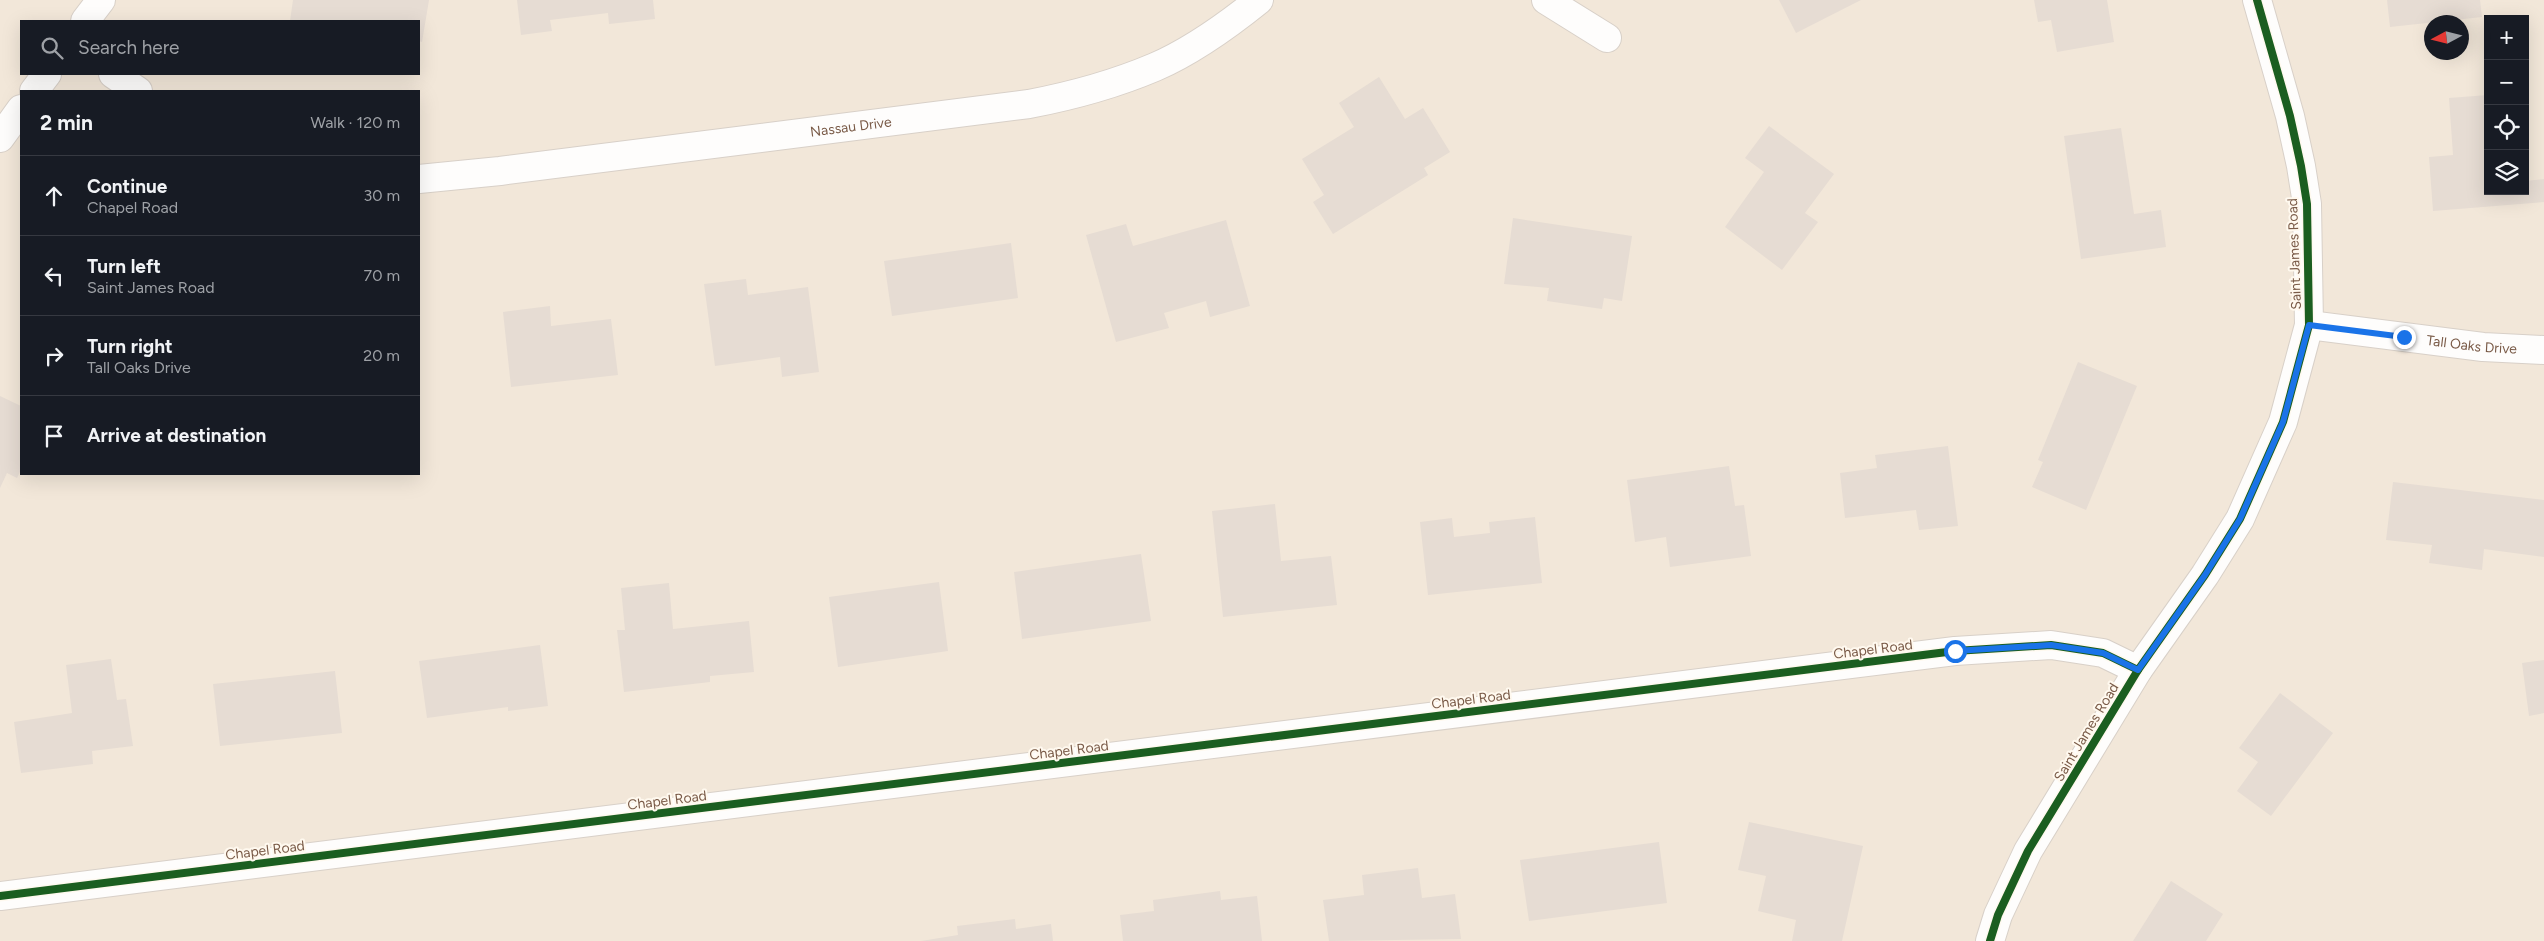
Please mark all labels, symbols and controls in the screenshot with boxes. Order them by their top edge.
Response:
north arrow [2424,15,2469,60]
map controls [2484,15,2529,195]
button: + [2484,15,2529,60]
search box [20,20,420,75]
icon: search [38,34,66,62]
text: Search here [78,36,180,59]
button: − [2484,60,2529,105]
button: locate [2484,105,2529,150]
text: 2 min [40,110,93,135]
text: Walk · 120 m [311,113,400,132]
street label: Nassau Drive [809,113,893,141]
button: layers [2484,150,2529,195]
text: Continue [87,175,167,198]
icon: ahead [40,182,68,210]
text: 30 m [363,186,400,205]
text: Chapel Road [87,198,178,217]
street label: Saint James Road [2284,198,2305,310]
text: Turn left [87,255,161,278]
icon: left [40,262,68,290]
text: 70 m [364,266,400,285]
text: Saint James Road [87,278,215,297]
route end [2393,326,2416,349]
street label: Tall Oaks Drive [2425,332,2518,358]
text: Turn right [87,335,173,358]
icon: right [40,342,68,370]
text: 20 m [363,346,400,365]
text: Tall Oaks Drive [87,358,191,377]
icon: arrive [40,422,68,450]
text: Arrive at destination [87,424,266,447]
street label: Chapel Road [1832,636,1914,663]
route start [1944,640,1967,663]
street label: Saint James Road [2050,680,2122,784]
street label: Chapel Road [1430,686,1512,713]
street label: Chapel Road [1028,737,1110,764]
street label: Chapel Road [626,787,708,814]
street label: Chapel Road [224,837,306,864]

